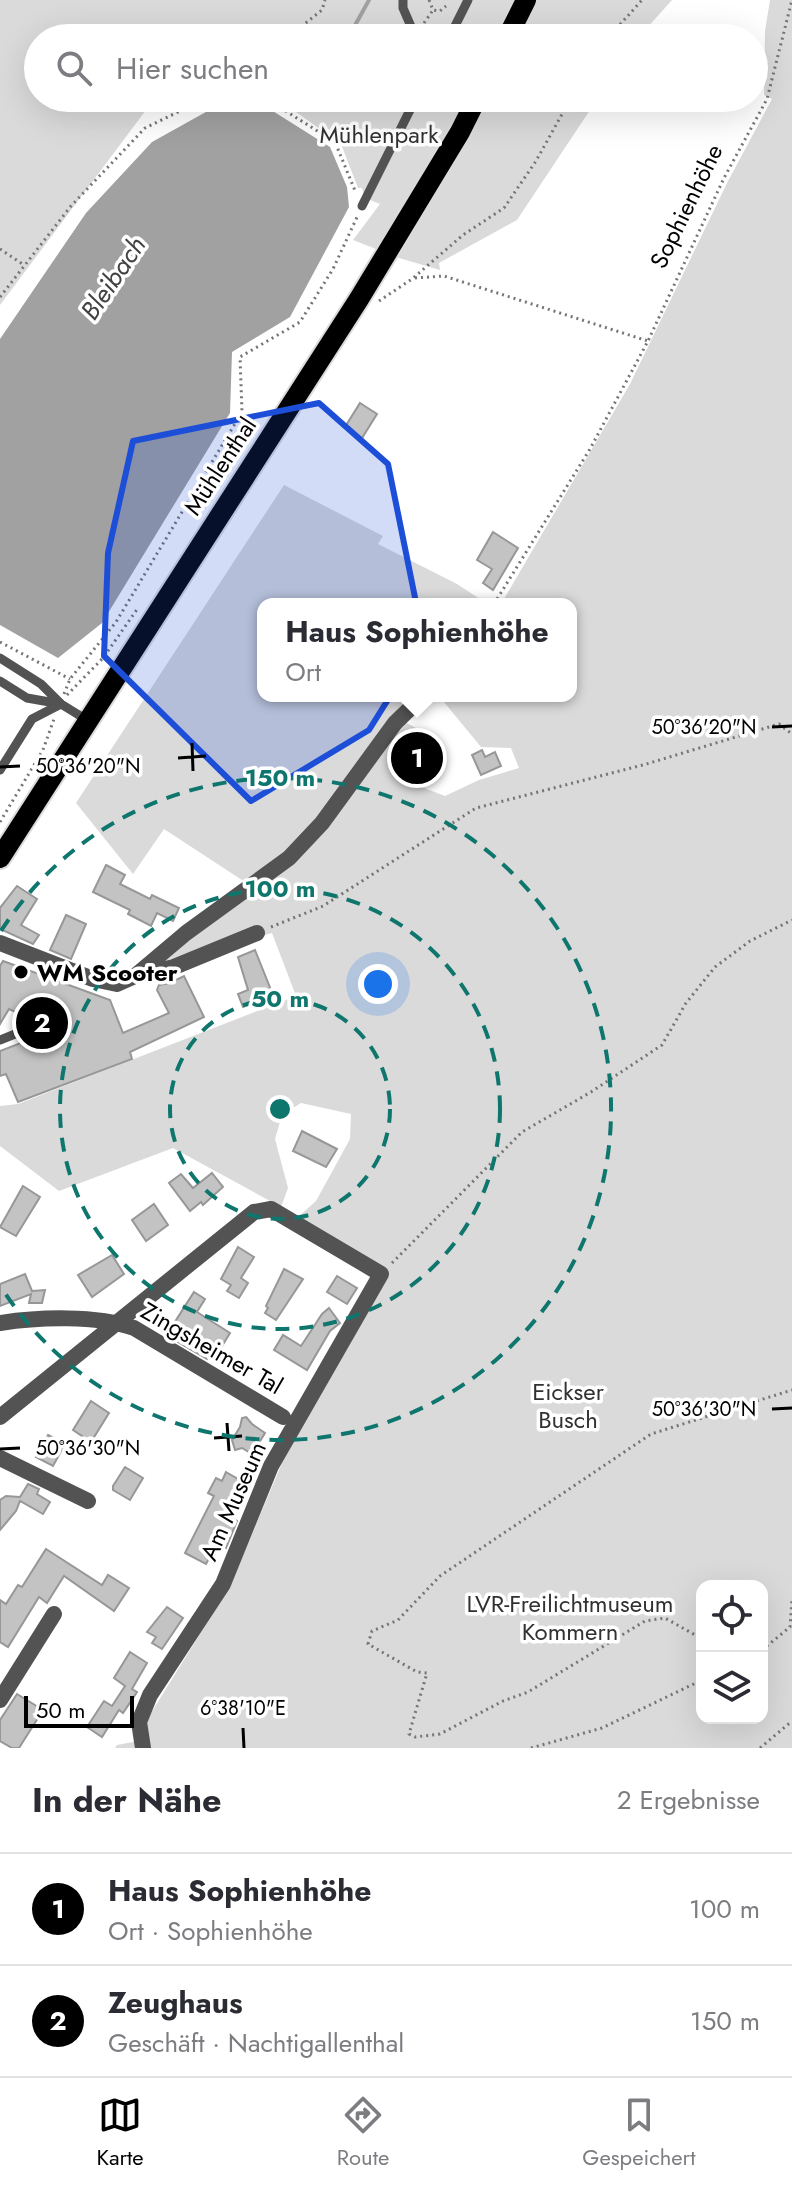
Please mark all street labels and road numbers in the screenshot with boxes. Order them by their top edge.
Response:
street label: Sophienhöhe [641,138,731,274]
street label: Mühlenthal [175,410,265,522]
street label: Zingsheimer Tal [134,1293,290,1403]
street label: Am Museum [191,1436,275,1566]

